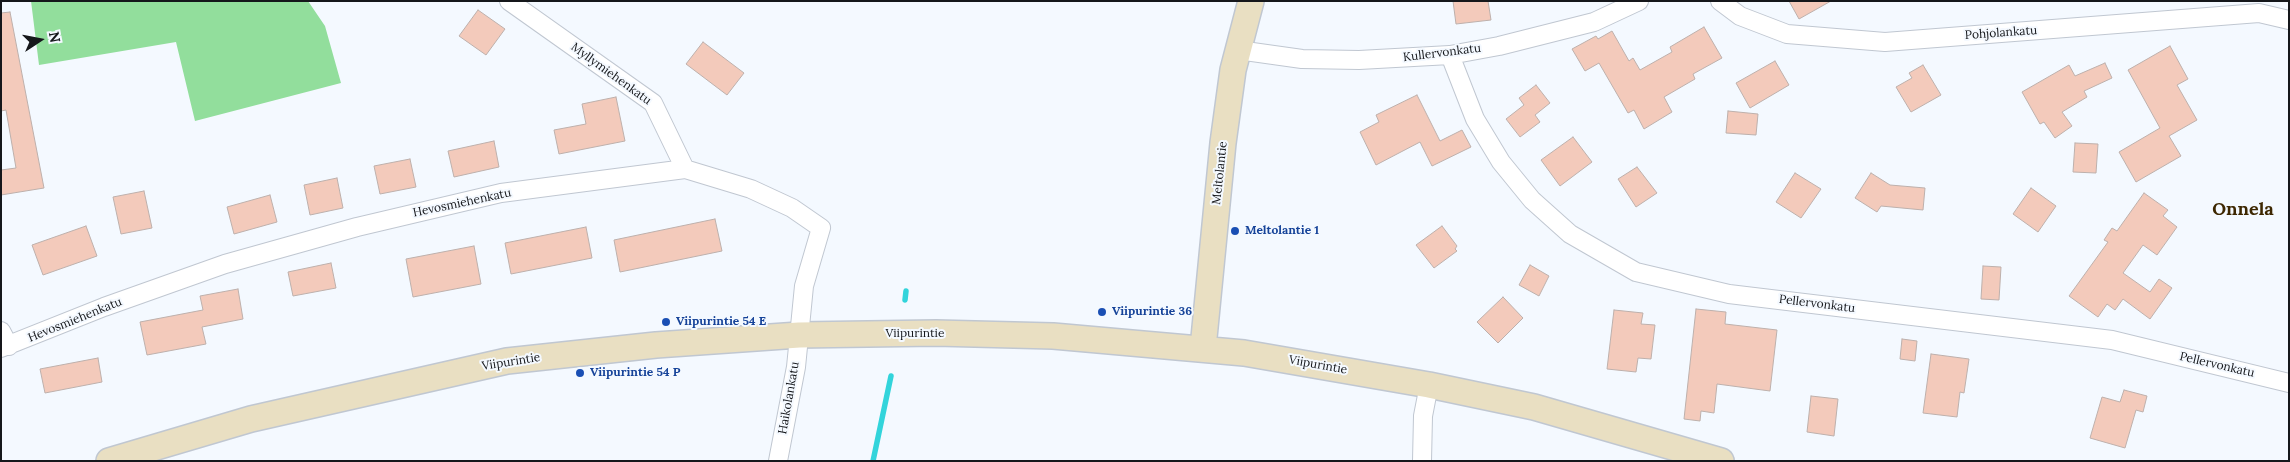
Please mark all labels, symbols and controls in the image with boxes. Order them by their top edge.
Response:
north arrow [15,15,65,65]
street label: Pohjolankatu [1964,23,2038,43]
text: N [45,30,65,44]
street label: Myllymiehenkatu [568,40,654,108]
street label: Kullervonkatu [1402,41,1482,65]
street label: Meltolantie [1210,141,1230,205]
street label: Hevosmiehenkatu [412,186,512,220]
district label: Onnela [2212,199,2274,221]
place label: Meltolantie 1 [1245,224,1319,238]
marker: Meltolantie 1 [1229,225,1241,237]
street label: Pellervonkatu [1778,292,1856,316]
street label: Hevosmiehenkatu [26,295,124,345]
place label: Viipurintie 36 [1112,305,1192,319]
marker: Viipurintie 36 [1096,306,1108,318]
place label: Viipurintie 54 E [676,315,766,329]
marker: Viipurintie 54 E [660,316,672,328]
street label: Viipurintie [886,327,944,341]
street label: Pellervonkatu [2178,349,2256,381]
street label: Viipurintie [481,350,541,374]
street label: Viipurintie [1288,353,1348,377]
street label: Haikolankatu [776,361,802,435]
place label: Viipurintie 54 P [590,366,680,380]
marker: Viipurintie 54 P [574,367,586,379]

